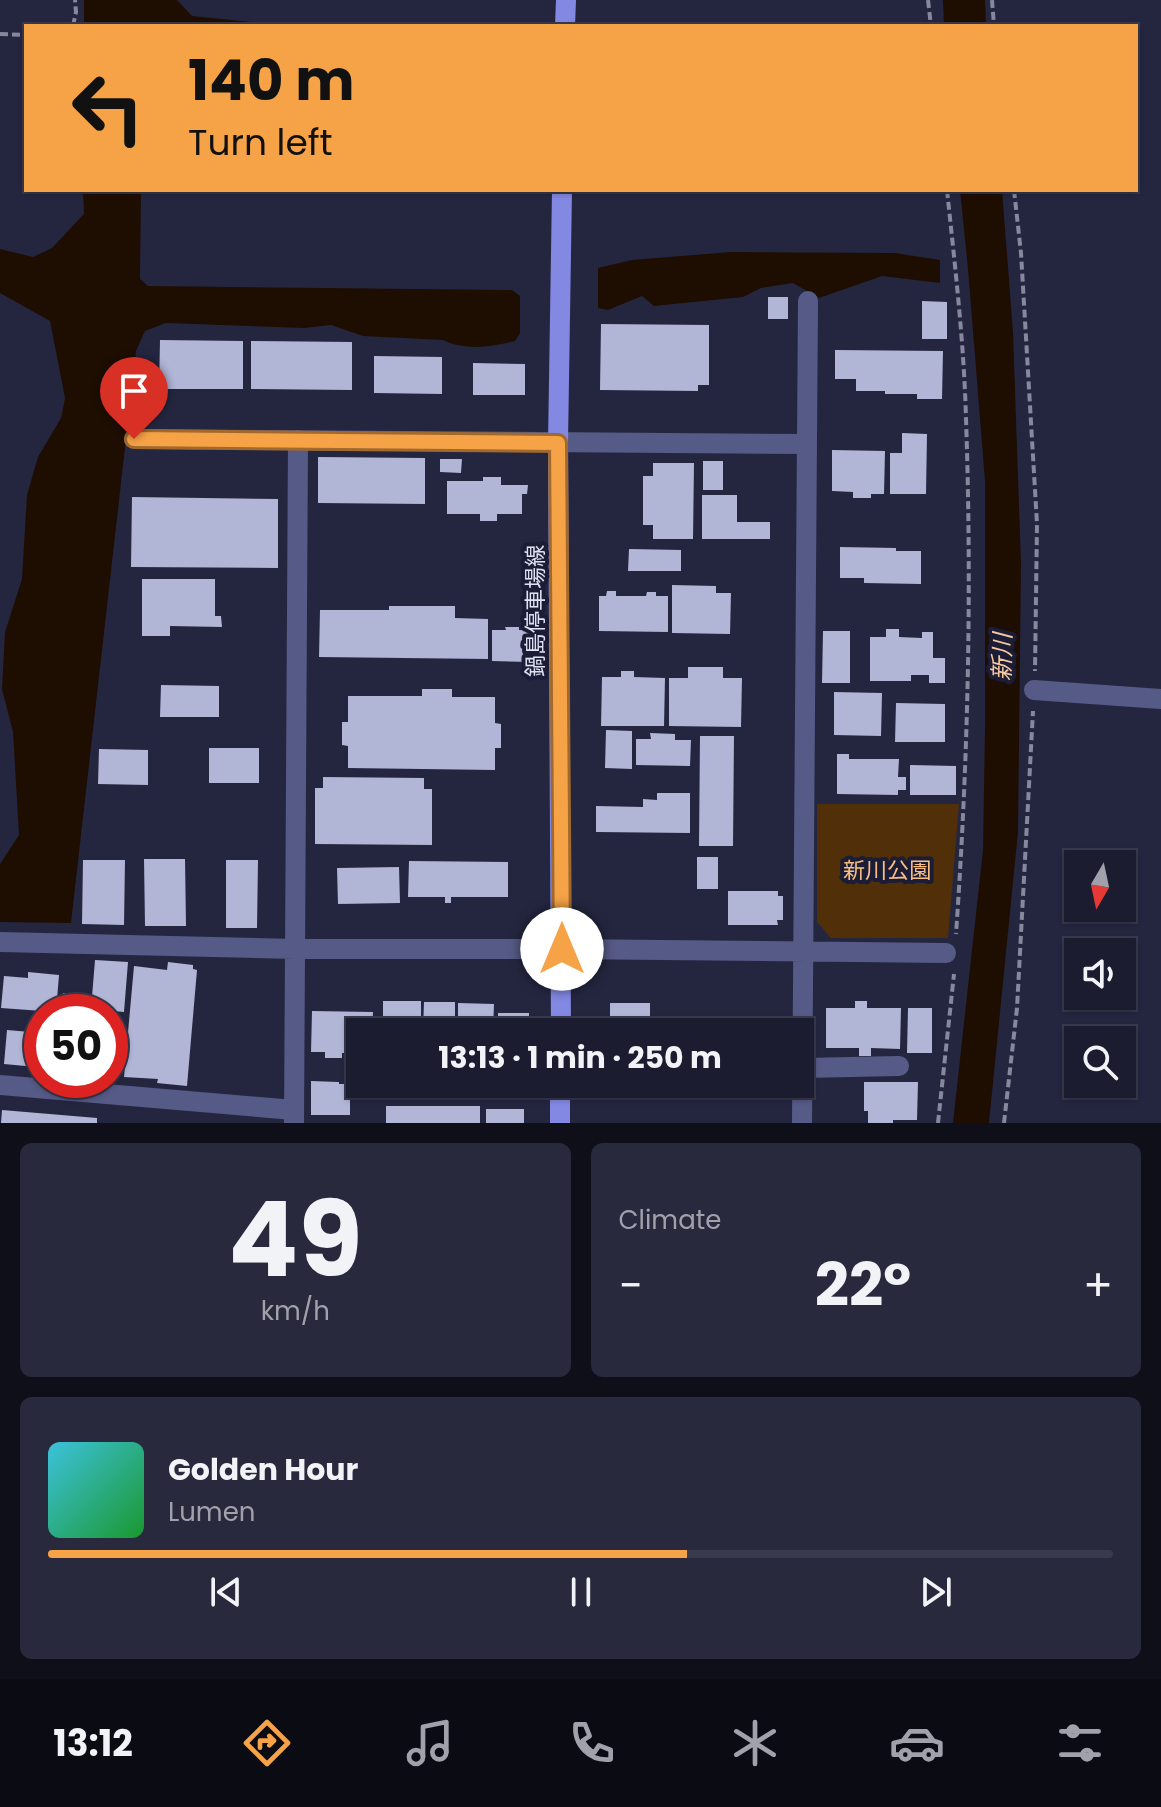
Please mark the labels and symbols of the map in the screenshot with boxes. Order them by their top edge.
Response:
pin [100,357,168,439]
street label: 鍋島停車場線 [520,545,551,677]
water label: 新川 [985,630,1019,681]
north arrow [1064,850,1136,922]
park label: 新川公園 [843,855,931,886]
position arrow [520,907,604,991]
speed limit sign: 50 [24,994,128,1098]

